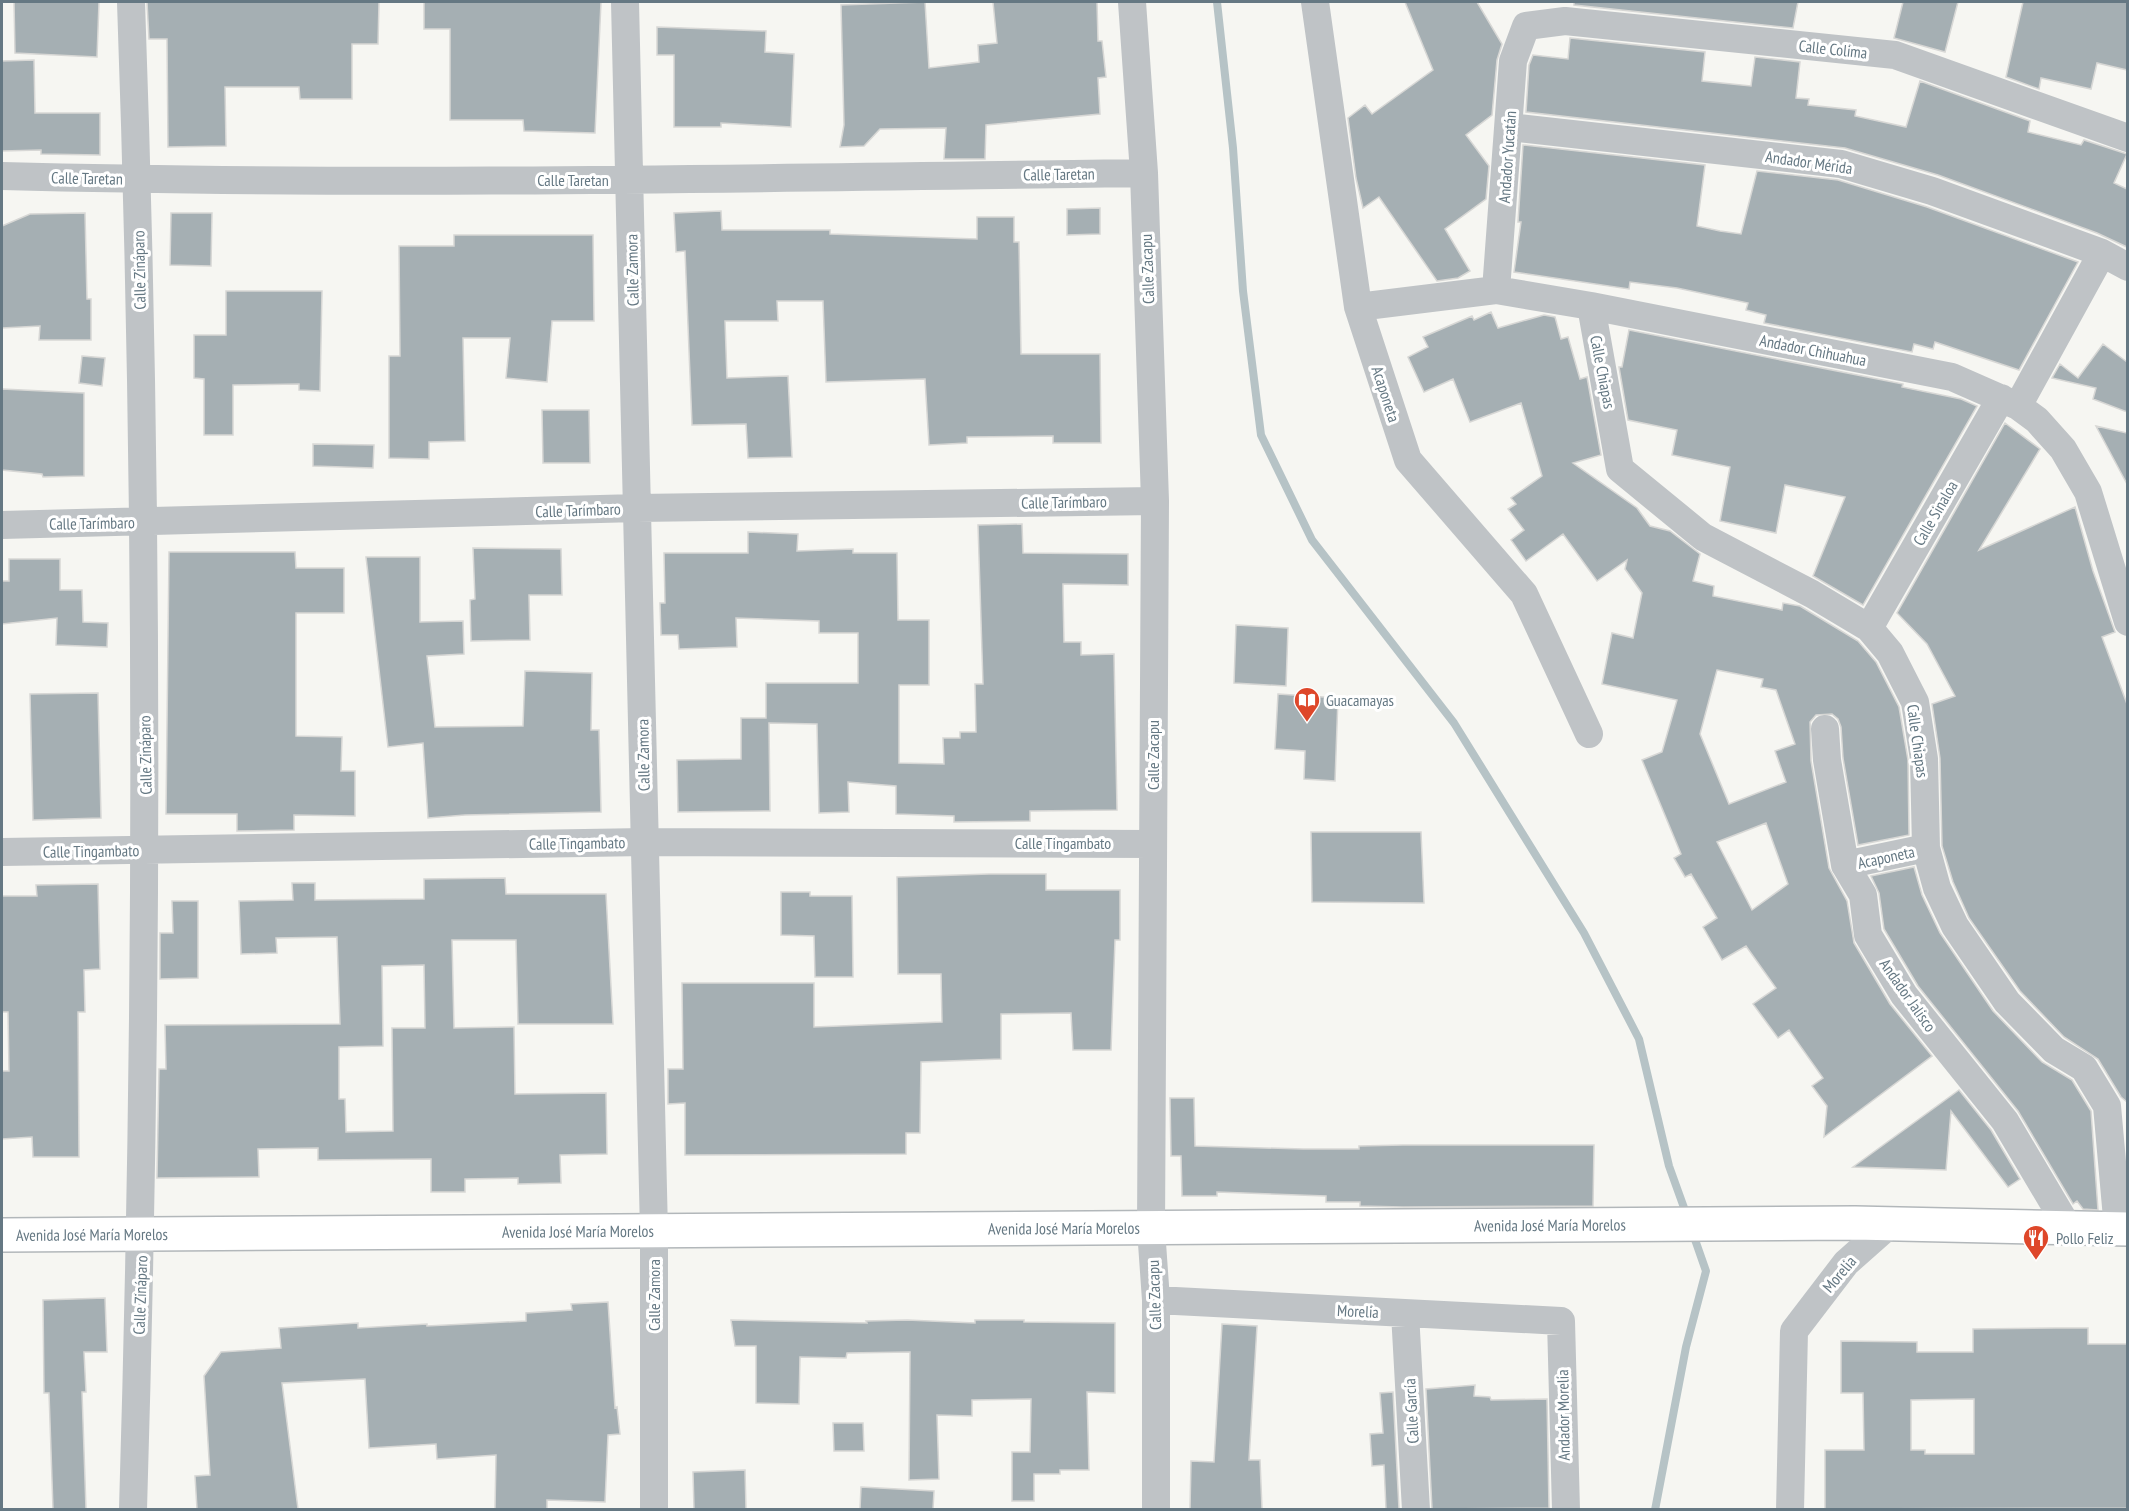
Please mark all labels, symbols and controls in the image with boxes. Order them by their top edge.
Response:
street label: Calle Colima [1798,35,1868,63]
street label: Andador Yucatán [1494,110,1520,204]
street label: Andador Mérida [1764,146,1854,178]
street label: Calle Taretan [1023,163,1095,185]
street label: Calle Taretan [51,167,123,189]
street label: Calle Taretan [537,170,609,190]
street label: Calle Zináparo [128,230,150,310]
street label: Calle Zamora [621,234,643,306]
street label: Calle Zacapu [1136,234,1158,304]
street label: Andador Chihuahua [1758,330,1868,370]
street label: Calle Chiapas [1586,334,1620,410]
street label: Acaponeta [1368,363,1404,425]
street label: Calle Sinaloa [1908,477,1962,549]
street label: Calle Tarímbaro [1021,491,1107,513]
street label: Calle Tarímbaro [535,499,621,521]
street label: Calle Tarímbaro [49,512,135,534]
library icon: Guacamayas [1292,685,1322,723]
place label: Guacamayas [1326,690,1394,710]
street label: Calle Chiapas [1903,703,1933,779]
street label: Calle Zináparo [134,715,156,795]
street label: Calle Zamora [632,719,654,791]
street label: Calle Zacapu [1143,720,1163,790]
street label: Calle Tingambato [529,832,625,854]
street label: Calle Tingambato [1015,833,1111,853]
street label: Calle Tingambato [43,840,139,862]
street label: Acaponeta [1856,841,1916,873]
street label: Andador Jalisco [1876,955,1941,1036]
street label: Avenida José María Morelos [1474,1214,1626,1235]
street label: Avenida José María Morelos [988,1218,1140,1239]
street label: Avenida José María Morelos [502,1221,654,1242]
restaurant icon: Pollo Feliz [2021,1223,2051,1261]
street label: Avenida José María Morelos [16,1224,168,1245]
place label: Pollo Feliz [2056,1228,2114,1248]
street label: Morelia [1818,1252,1860,1296]
street label: Calle Zináparo [129,1255,151,1335]
street label: Calle Zamora [644,1259,664,1331]
street label: Calle Zacapu [1143,1260,1165,1330]
street label: Morelia [1337,1300,1379,1322]
street label: Andador Morelia [1552,1369,1574,1461]
street label: Calle García [1399,1378,1423,1444]

